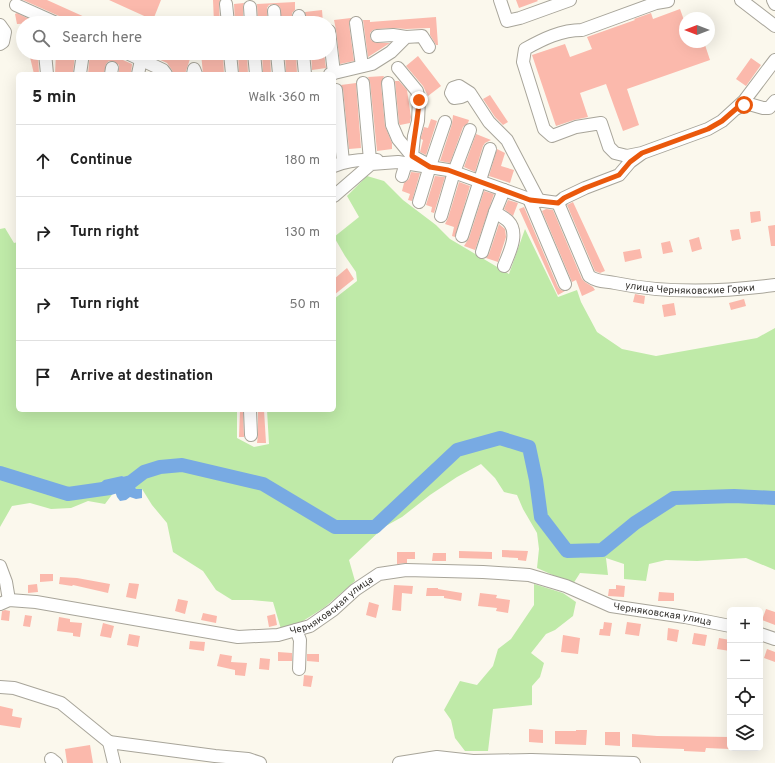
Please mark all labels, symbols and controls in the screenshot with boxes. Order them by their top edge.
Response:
north arrow [679,12,715,48]
search box [16,16,336,60]
icon: search [30,27,52,49]
text: Search here [62,29,142,48]
text: 5 min [32,87,76,109]
text: Walk · 360 m [248,90,320,106]
route end [410,91,428,109]
route start [735,96,753,114]
icon: ahead [32,150,54,172]
text: Continue [70,151,132,170]
text: 180 m [285,153,320,169]
icon: right [32,222,54,244]
text: Turn right [70,223,139,242]
text: 130 m [285,225,320,241]
street label: улица Черняковские Горки [624,279,755,297]
icon: right [32,294,54,316]
text: Turn right [70,295,139,314]
text: 50 m [290,297,320,313]
icon: arrive [32,366,54,388]
text: Arrive at destination [70,367,213,386]
street label: Черняковская улица [288,573,376,638]
street label: Черняковская улица [612,600,712,629]
map controls [727,607,763,751]
button: + [727,607,763,643]
button: − [727,643,763,679]
button: locate [727,679,763,715]
button: layers [727,715,763,751]

